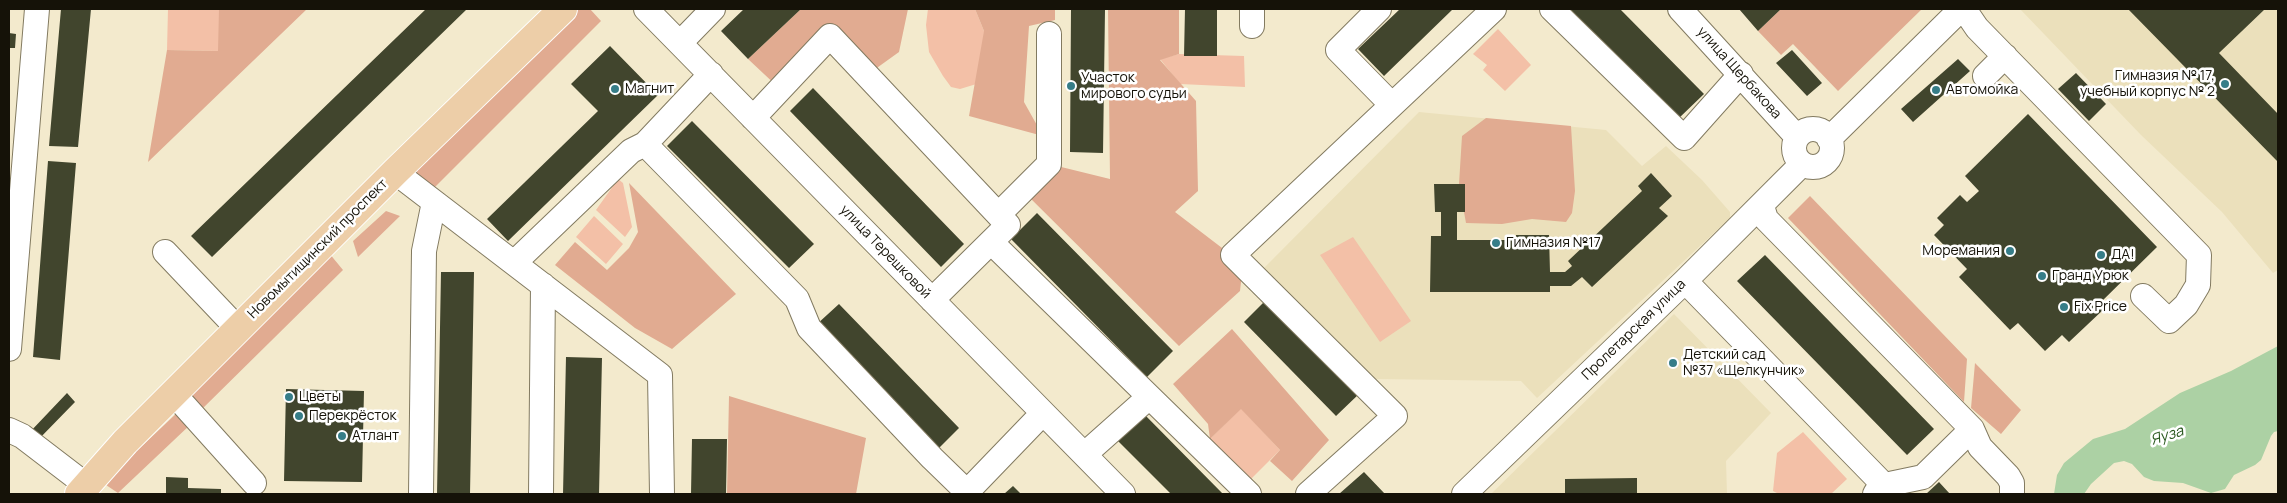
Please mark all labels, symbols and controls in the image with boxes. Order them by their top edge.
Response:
street label: улица Щербакова [1693,24,1785,122]
place label: Гимназия № 17, учебный корпус № 2 [2080,68,2215,100]
place label: Участок мирового судьи [1081,70,1187,102]
marker: Гимназия № 17, учебный корпус № 2 [2219,78,2231,90]
marker: Участок мирового судьи [1065,80,1077,92]
place label: Магнит [625,81,674,97]
place label: Автомойка [1946,82,2018,98]
marker: Магнит [609,83,621,95]
marker: Автомойка [1930,84,1942,96]
street label: Новомытищинский проспект [245,176,391,322]
street label: улица Терешковой [836,202,934,302]
place label: Гимназия №17 [1506,235,1601,251]
marker: Гимназия №17 [1490,237,1502,249]
place label: Моремания [1922,243,2000,259]
marker: Моремания [2004,245,2016,257]
place label: ДА! [2111,247,2135,263]
marker: ДА! [2095,249,2107,261]
place label: Гранд Урюк [2052,268,2129,284]
marker: Гранд Урюк [2036,270,2048,282]
street label: Пролетарская улица [1579,276,1689,384]
place label: Fix Price [2074,299,2127,315]
marker: Fix Price [2058,301,2070,313]
place label: Детский сад №37 «Щелкунчик» [1683,347,1805,380]
marker: Детский сад №37 «Щелкунчик» [1667,357,1679,369]
place label: Цветы [299,389,341,405]
marker: Цветы [283,391,295,403]
place label: Перекрёсток [309,408,396,424]
marker: Перекрёсток [293,410,305,422]
water label: Яуза [2148,423,2186,449]
place label: Атлант [352,428,399,444]
marker: Атлант [336,430,348,442]

